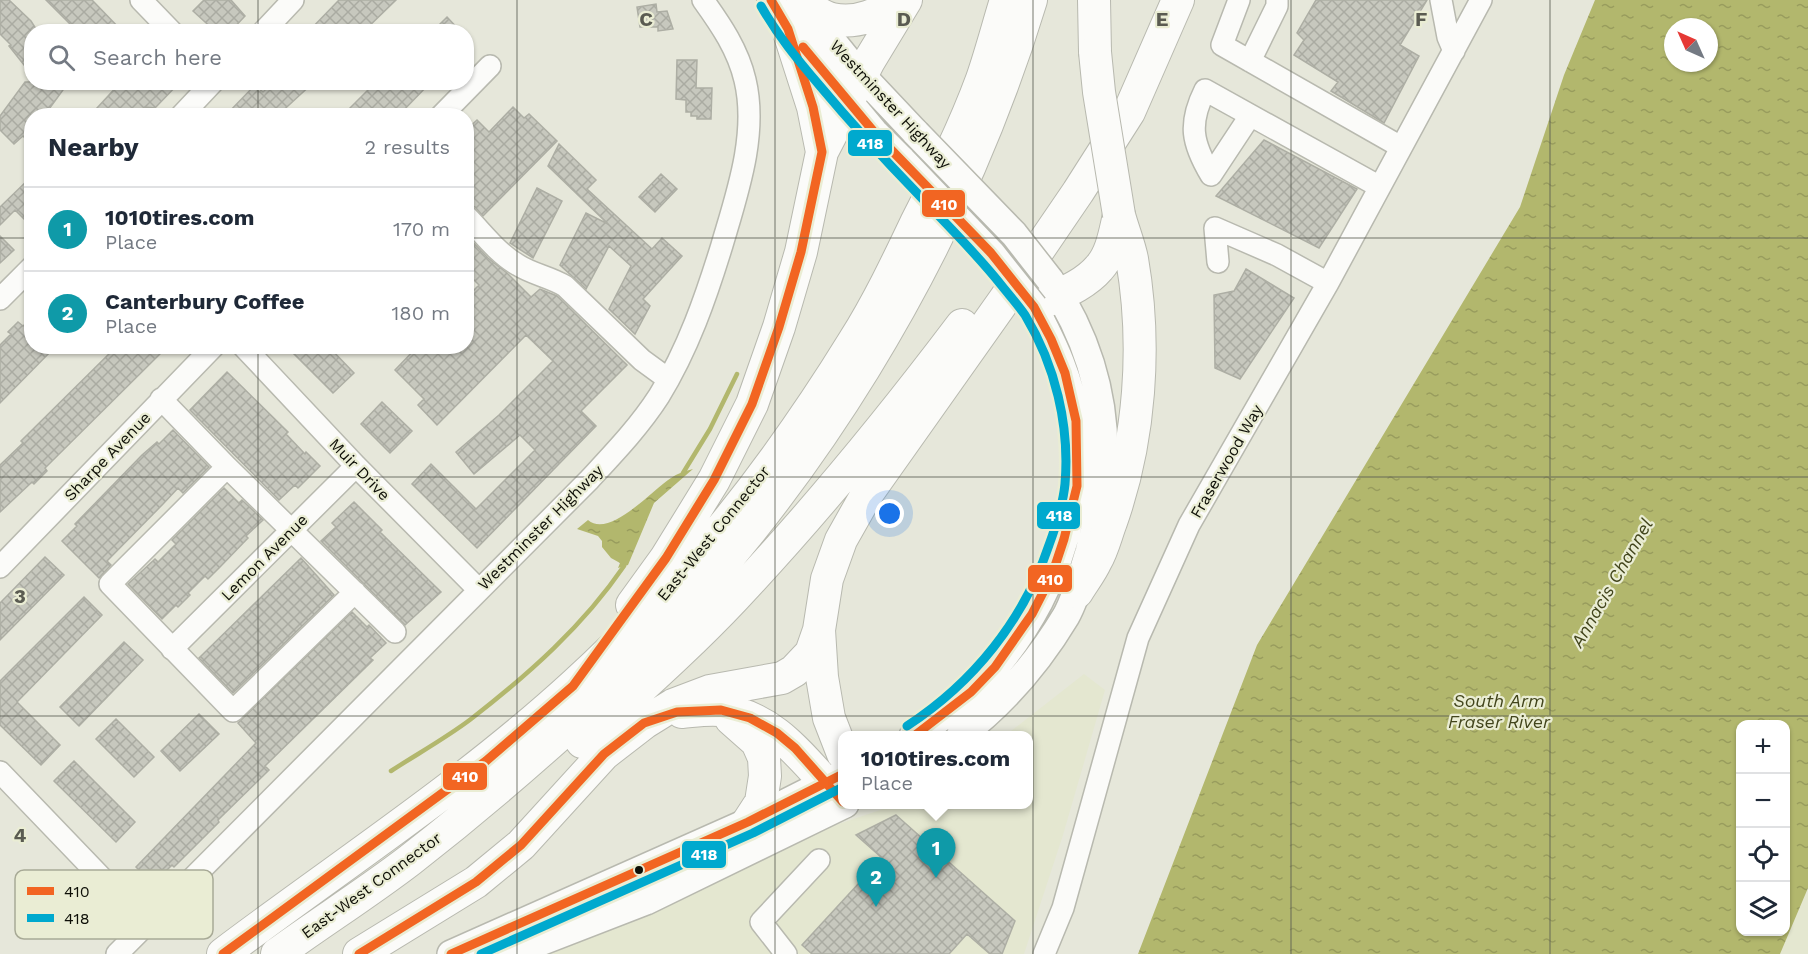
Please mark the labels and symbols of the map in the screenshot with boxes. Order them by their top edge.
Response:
text: C [639,7,653,31]
text: D [897,7,911,31]
text: E [1156,7,1168,31]
text: F [1415,7,1427,31]
north arrow [1664,18,1718,72]
street label: Westminster Highway [826,36,956,173]
line badge: 418 [847,129,893,157]
text: 418 [857,134,883,153]
line badge: 410 [921,189,966,218]
text: 410 [930,195,958,214]
street label: Fraserwood Way [1186,401,1267,521]
street label: Sharpe Avenue [60,408,155,505]
street label: Muir Drive [325,434,394,504]
street label: Westminster Highway [474,460,607,594]
street label: East-West Connector [653,462,774,605]
your location [875,499,904,528]
line badge: 418 [1036,501,1081,530]
text: 418 [1046,506,1072,525]
street label: Lemon Avenue [217,510,312,605]
water label: Annacis Channel [1566,515,1657,652]
line badge: 410 [1027,564,1073,593]
text: 410 [1036,570,1064,589]
text: 3 [14,584,26,608]
water label: South Arm Fraser River [1448,690,1551,732]
line badge: 410 [442,762,488,791]
text: 410 [451,767,479,786]
text: 4 [14,823,27,847]
street label: East-West Connector [298,828,445,942]
pin: 1 [916,828,956,878]
line badge: 418 [681,840,727,869]
text: 418 [691,845,717,864]
pin: 2 [856,858,896,907]
unlabelled marker [633,864,645,876]
legend [15,870,213,939]
text: 410 [64,882,90,901]
text: 418 [64,909,90,928]

